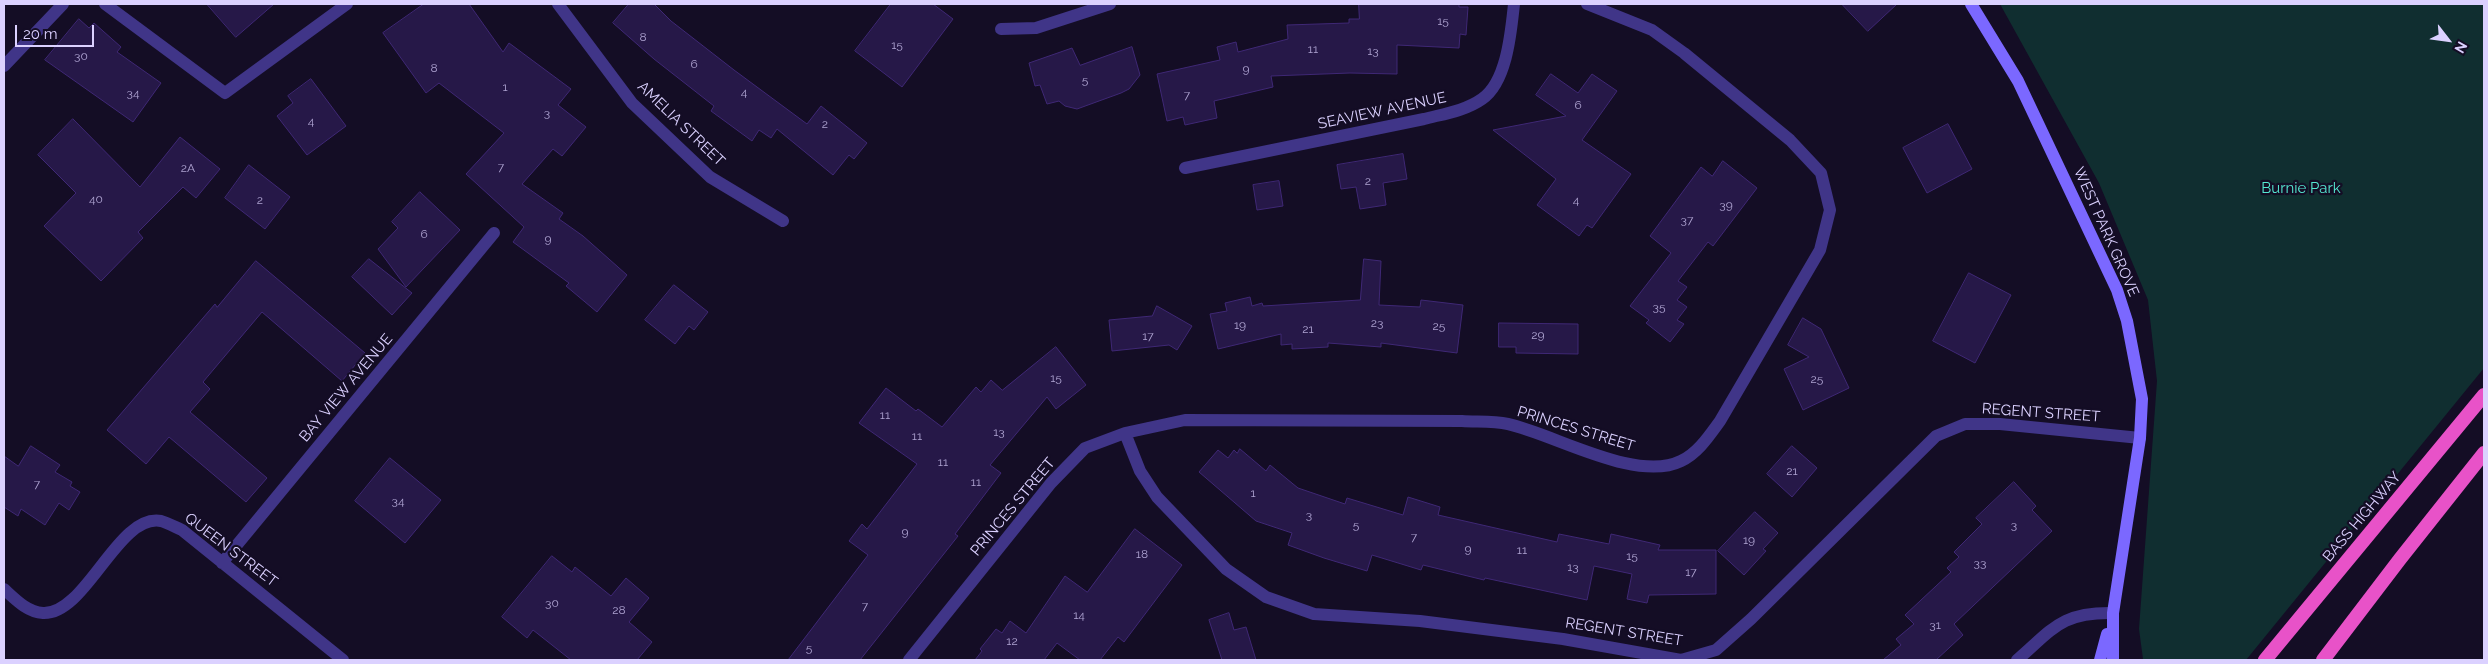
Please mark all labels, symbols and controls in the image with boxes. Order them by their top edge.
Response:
house number: 15 [1437,14,1449,28]
scale bar [18,15,96,47]
north arrow [2423,15,2473,65]
text: 20 m [23,25,58,43]
house number: 8 [639,30,647,44]
house number: 15 [891,38,903,52]
text: N [2451,39,2471,56]
house number: 11 [1308,42,1318,56]
house number: 13 [1367,44,1379,58]
house number: 30 [74,49,88,63]
house number: 6 [690,57,698,71]
house number: 8 [430,61,438,75]
house number: 9 [1242,62,1250,76]
house number: 5 [1082,73,1088,87]
street label: AMELIA STREET [634,78,728,170]
house number: 1 [502,80,508,94]
house number: 4 [741,85,747,99]
house number: 34 [127,86,139,100]
house number: 7 [1184,88,1190,102]
street label: SEAVIEW AVENUE [1316,89,1448,133]
house number: 6 [1574,98,1582,112]
house number: 3 [544,106,550,120]
house number: 4 [308,114,314,128]
house number: 2 [822,117,828,131]
house number: 7 [498,160,504,174]
house number: 2A [181,161,195,175]
street label: WEST PARK GROVE [2069,165,2143,299]
house number: 2 [1365,174,1371,188]
park label: Burnie Park [2261,179,2341,197]
house number: 40 [89,192,103,206]
house number: 2 [257,193,263,207]
house number: 4 [1573,193,1579,207]
house number: 39 [1719,198,1733,212]
house number: 37 [1681,213,1693,227]
house number: 6 [420,227,428,241]
house number: 9 [544,232,552,246]
house number: 35 [1653,300,1665,314]
house number: 23 [1371,316,1383,330]
house number: 19 [1234,318,1246,332]
house number: 25 [1433,319,1445,333]
house number: 21 [1302,322,1314,336]
house number: 29 [1531,328,1545,342]
house number: 17 [1142,329,1154,343]
street label: BAY VIEW AVENUE [296,330,396,446]
house number: 15 [1050,371,1062,385]
house number: 25 [1811,372,1823,386]
street label: REGENT STREET [1981,400,2101,426]
street label: PRINCES STREET [1515,403,1637,455]
house number: 11 [880,408,890,422]
house number: 13 [993,425,1005,439]
house number: 11 [912,429,922,443]
street label: PRINCES STREET [967,454,1059,560]
house number: 11 [938,455,948,469]
house number: 21 [1786,464,1798,478]
street label: BASS HIGHWAY [2319,468,2405,566]
house number: 11 [971,475,981,489]
house number: 7 [34,477,40,491]
house number: 1 [1250,486,1256,500]
house number: 34 [392,494,404,508]
house number: 3 [1306,508,1312,522]
street label: QUEEN STREET [181,509,281,591]
house number: 5 [1353,518,1359,532]
house number: 3 [2011,518,2017,532]
house number: 9 [901,525,909,539]
house number: 7 [1411,530,1417,544]
house number: 19 [1743,533,1755,547]
house number: 9 [1464,542,1472,556]
house number: 11 [1517,543,1527,557]
house number: 18 [1136,547,1148,561]
house number: 15 [1626,549,1638,563]
house number: 33 [1974,556,1986,570]
house number: 13 [1567,560,1579,574]
house number: 17 [1685,565,1697,579]
house number: 30 [545,596,559,610]
house number: 7 [862,599,868,613]
house number: 28 [612,603,626,617]
house number: 14 [1073,608,1085,622]
street label: REGENT STREET [1564,614,1684,650]
house number: 31 [1929,618,1941,632]
house number: 12 [1006,634,1018,648]
house number: 5 [806,641,812,655]

